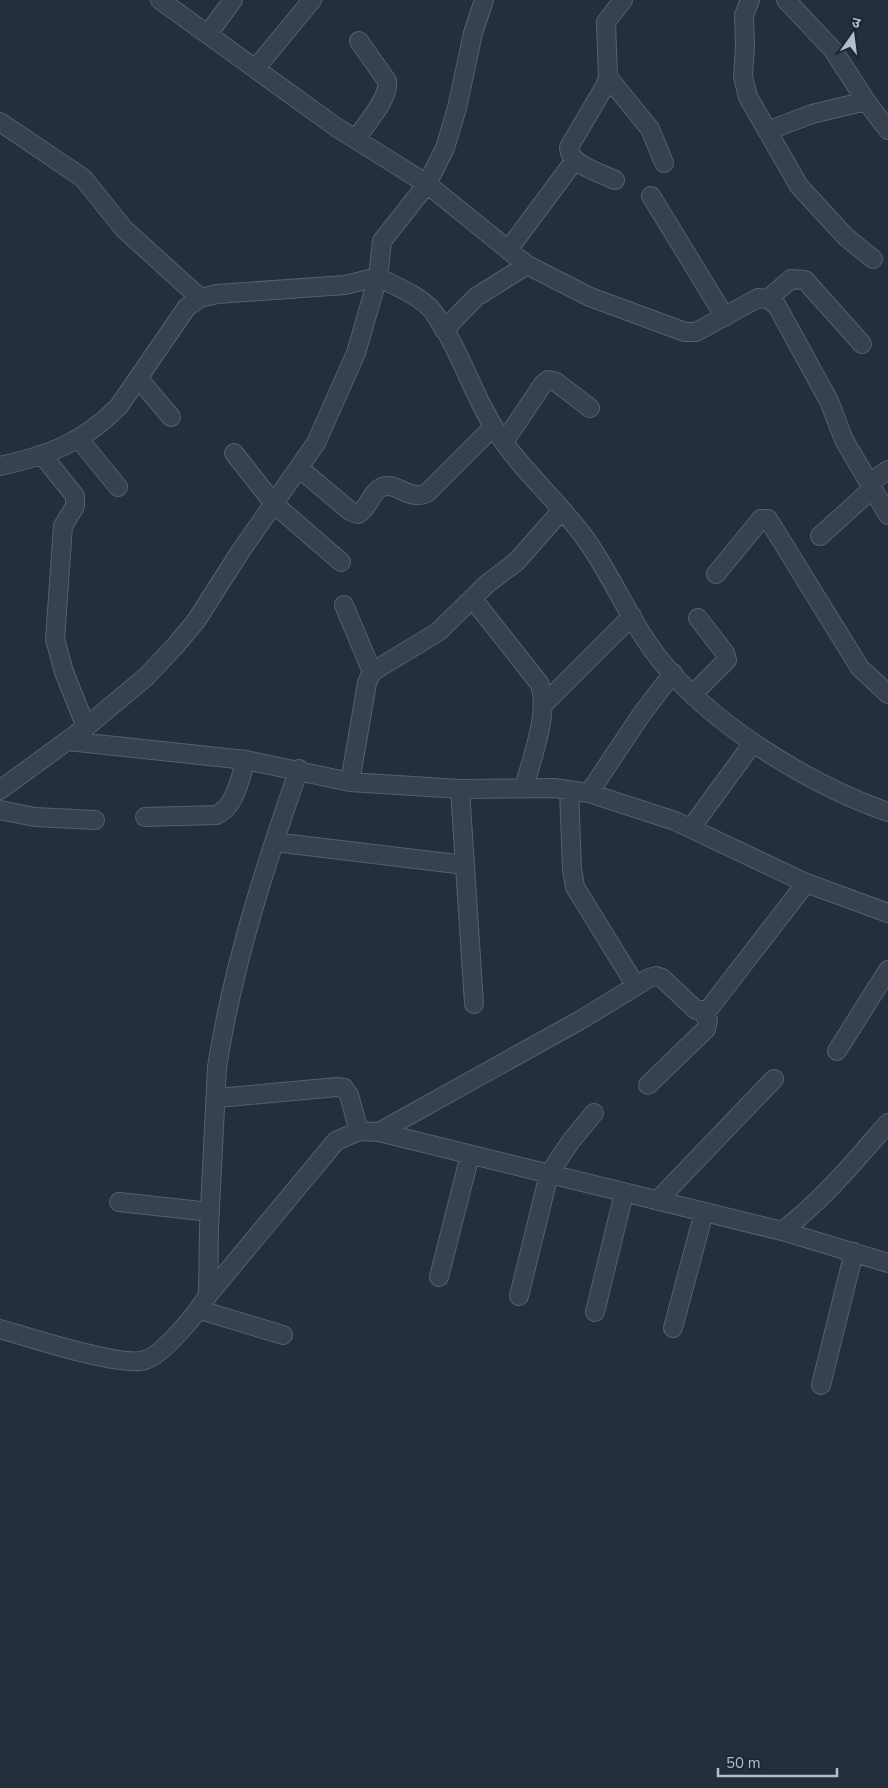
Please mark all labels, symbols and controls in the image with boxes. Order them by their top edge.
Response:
north arrow [828,10,878,60]
text: उ [850,13,863,33]
scale bar [718,1746,837,1778]
text: 50 m [726,1753,761,1773]

